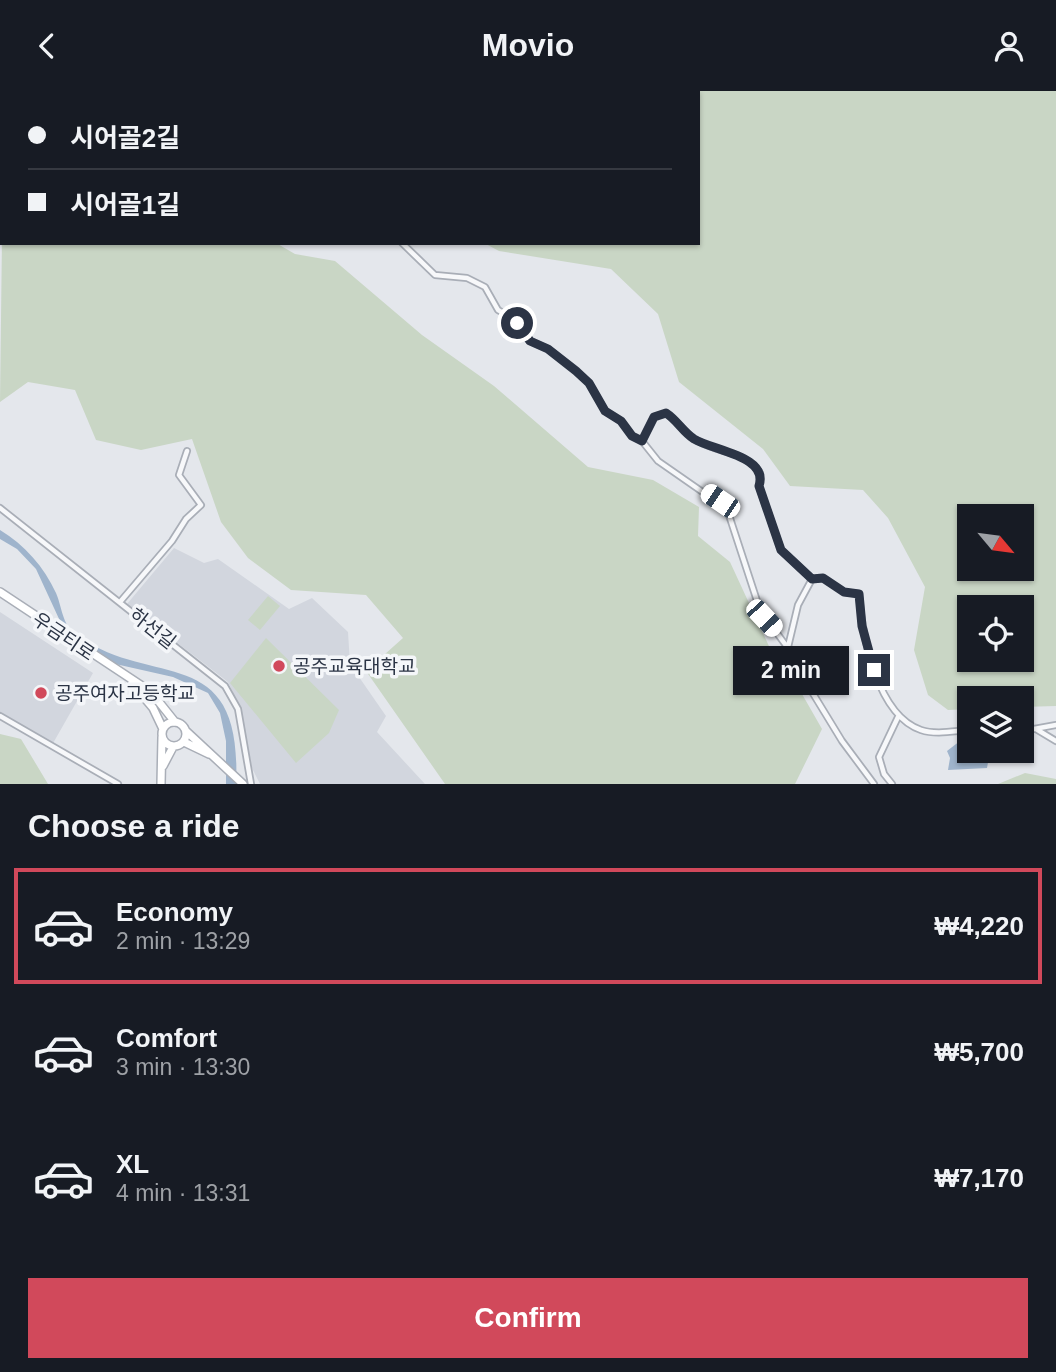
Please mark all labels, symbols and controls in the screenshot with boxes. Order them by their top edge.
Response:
icon: back [28,27,66,65]
text: Movio [482,27,574,63]
icon: person [990,27,1028,65]
text: 시어골2길 [70,123,180,153]
text: 시어골1길 [70,190,180,220]
route start [501,307,533,339]
car [697,481,744,521]
north arrow [957,504,1034,581]
map controls [957,504,1034,763]
car [742,595,787,641]
button: locate [957,595,1034,672]
street label: 하선길 [126,604,180,653]
street label: 우금티로 [29,608,99,665]
callout: 2 min [734,645,850,695]
route end [858,654,890,686]
place label: 공주교육대학교 [293,656,415,677]
text: 2 min [761,657,821,683]
marker: 공주교육대학교 [271,658,287,674]
place label: 공주여자고등학교 [55,683,195,704]
marker: 공주여자고등학교 [33,685,49,701]
button: layers [957,686,1034,763]
text: Choose a ride [28,808,240,844]
icon: car [32,895,95,958]
text: Economy [116,897,233,927]
text: ₩4,220 [934,911,1024,941]
text: 2 min · 13:29 [116,928,250,954]
icon: car [32,1021,95,1084]
text: Comfort [116,1023,217,1053]
text: ₩5,700 [934,1037,1024,1067]
text: 3 min · 13:30 [116,1054,250,1080]
icon: car [32,1147,95,1210]
text: XL [116,1149,149,1179]
text: ₩7,170 [934,1163,1024,1193]
text: 4 min · 13:31 [116,1180,250,1206]
button: Confirm [28,1278,1028,1358]

